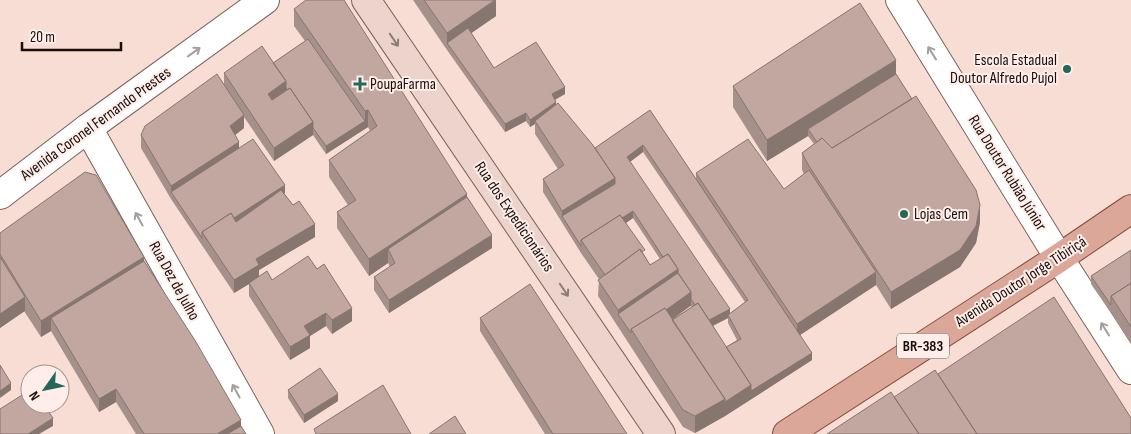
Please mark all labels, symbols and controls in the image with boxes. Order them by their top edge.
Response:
scale bar [22,20,121,52]
text: 20 m [30,28,55,47]
one-way arrow [389,33,399,47]
one-way arrow [187,46,200,57]
one-way arrow [927,46,937,60]
place label: Escola Estadual Doutor Alfredo Pujol [950,51,1057,88]
street label: Avenida Coronel Fernando Prestes [16,63,175,186]
marker: Escola Estadual Doutor Alfredo Pujol [1061,63,1073,75]
place label: PoupaFarma [370,75,436,94]
marker: PoupaFarma [354,78,366,90]
street label: Rua Doutor Rubião Júnior [964,112,1050,235]
street label: Rua dos Expedicionários [470,158,558,276]
place label: Lojas Cem [914,205,968,224]
marker: Lojas Cem [898,208,910,220]
one-way arrow [134,213,144,227]
street label: Avenida Doutor Jorge Tibiriçá [951,233,1090,332]
street label: Rua Dez de Julho [144,238,204,324]
one-way arrow [559,283,569,297]
one-way arrow [1100,323,1110,337]
road number: BR-383 [897,334,949,358]
north arrow [20,364,70,414]
one-way arrow [231,384,241,399]
text: N [25,388,44,404]

